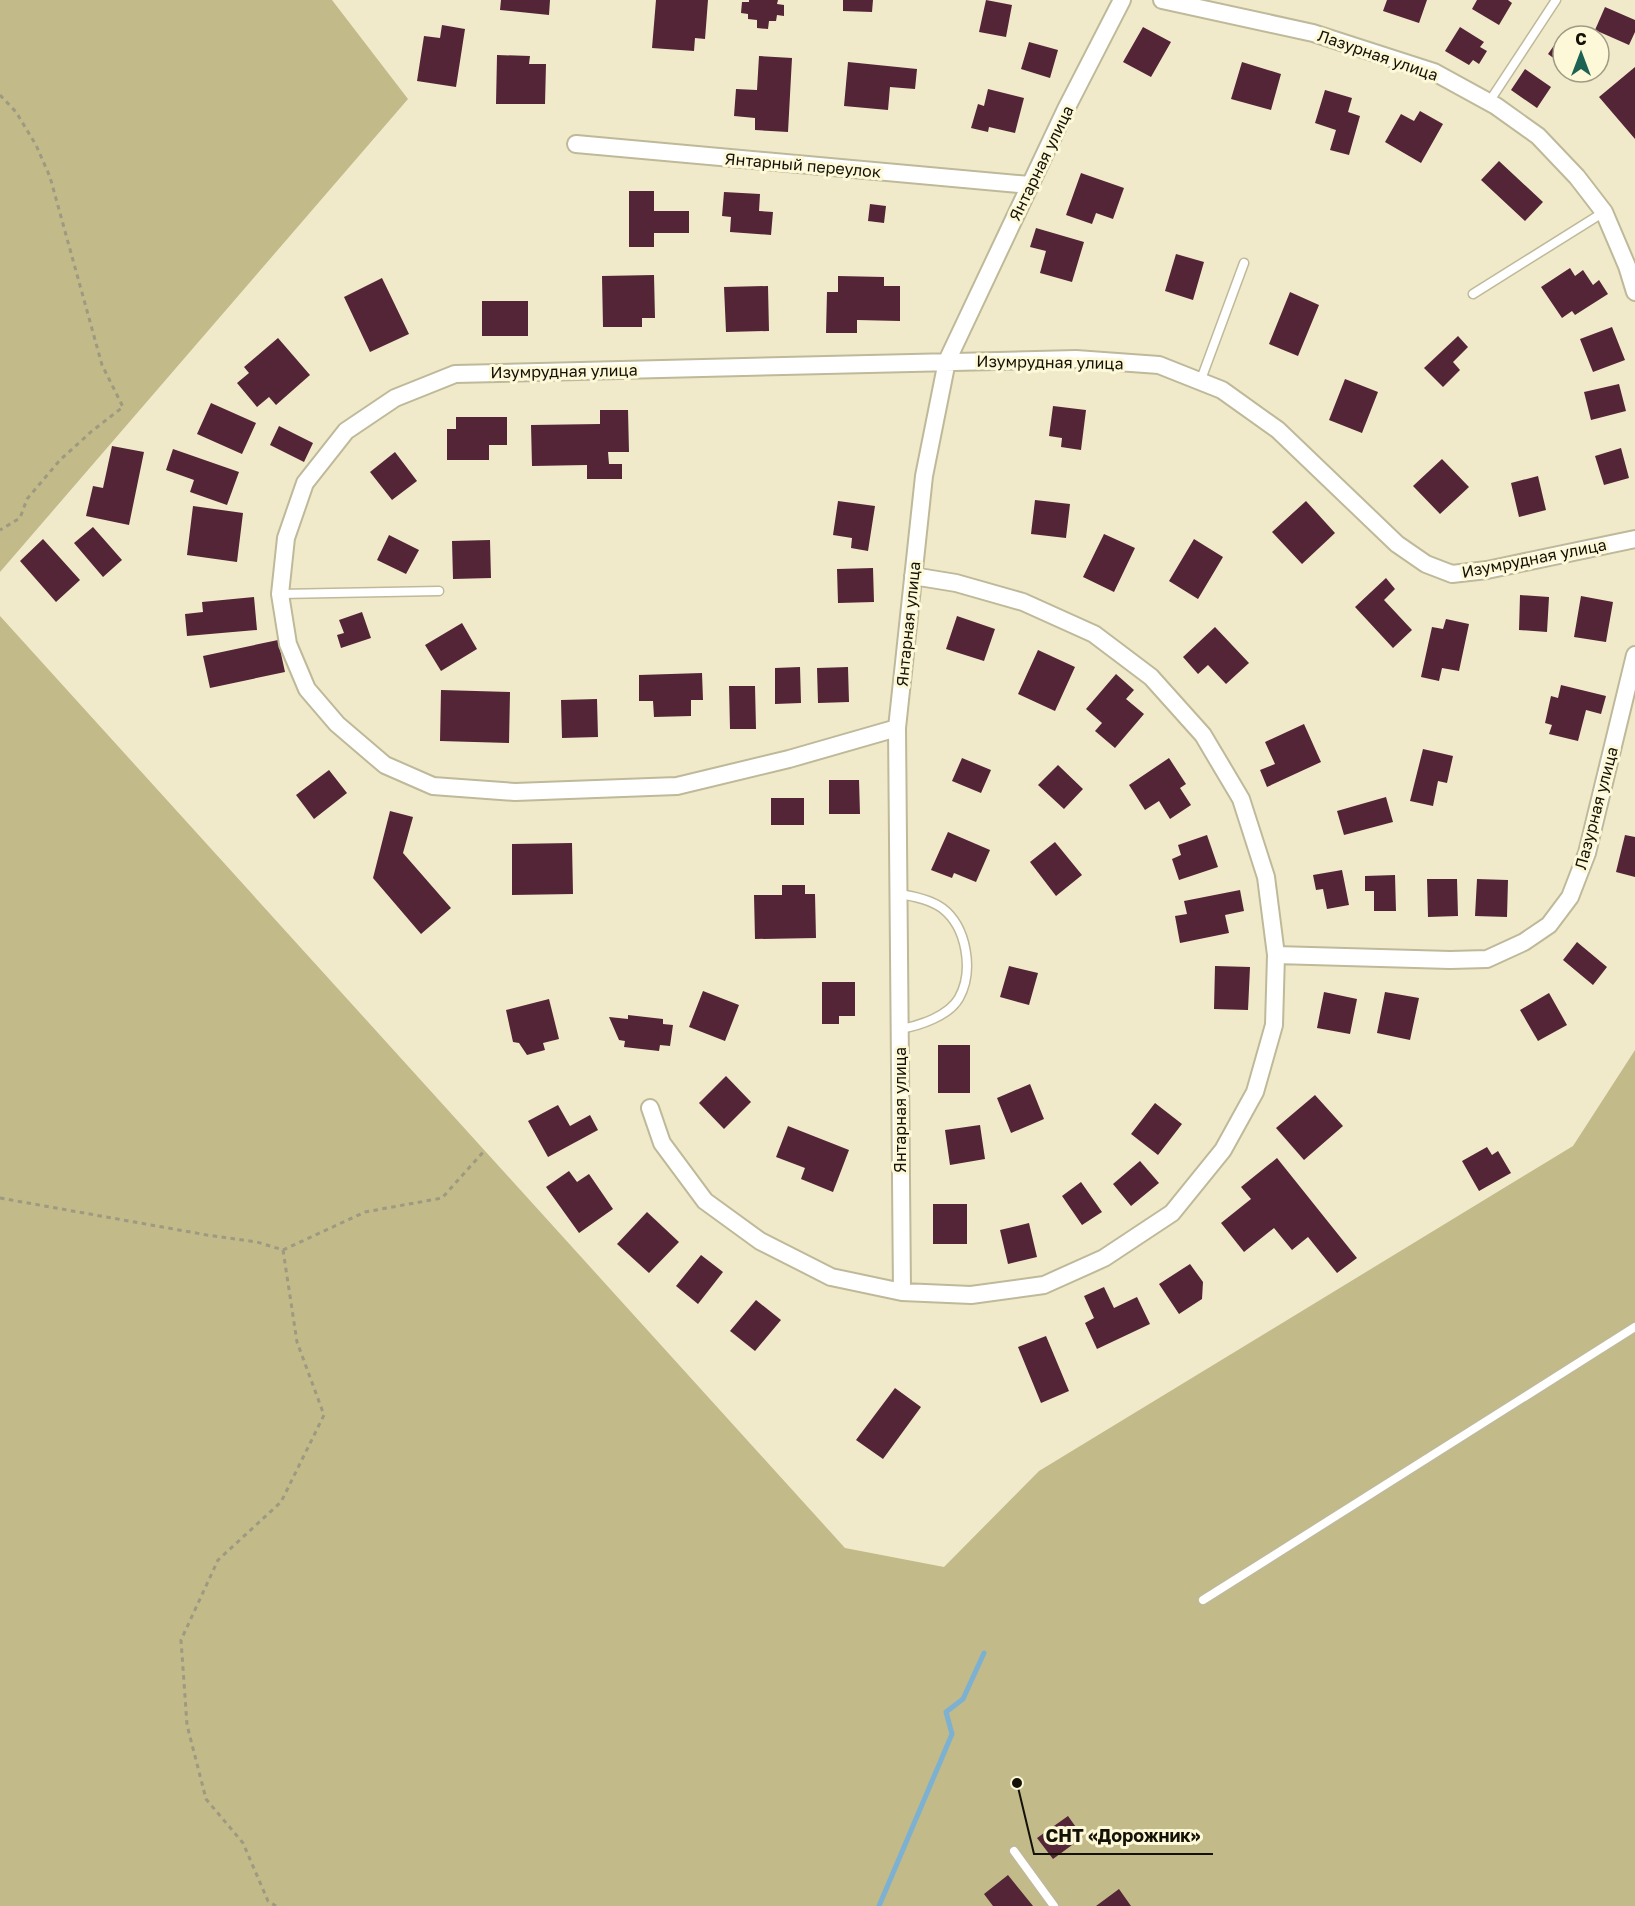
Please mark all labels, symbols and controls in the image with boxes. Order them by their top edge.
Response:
north arrow [1551,24,1611,84]
street label: Лазурная улица [1315,25,1441,85]
text: С [1575,29,1587,49]
street label: Янтарная улица [1004,102,1078,224]
street label: Янтарный переулок [724,148,882,182]
street label: Изумрудная улица [976,351,1124,373]
street label: Изумрудная улица [490,360,638,382]
street label: Изумрудная улица [1460,534,1608,582]
street label: Янтарная улица [891,560,925,688]
street label: Лазурная улица [1570,744,1622,872]
street label: Янтарная улица [890,1047,910,1173]
callout: СНТ «Дорожник» [1034,1818,1213,1854]
text: СНТ «Дорожник» [1046,1824,1201,1846]

